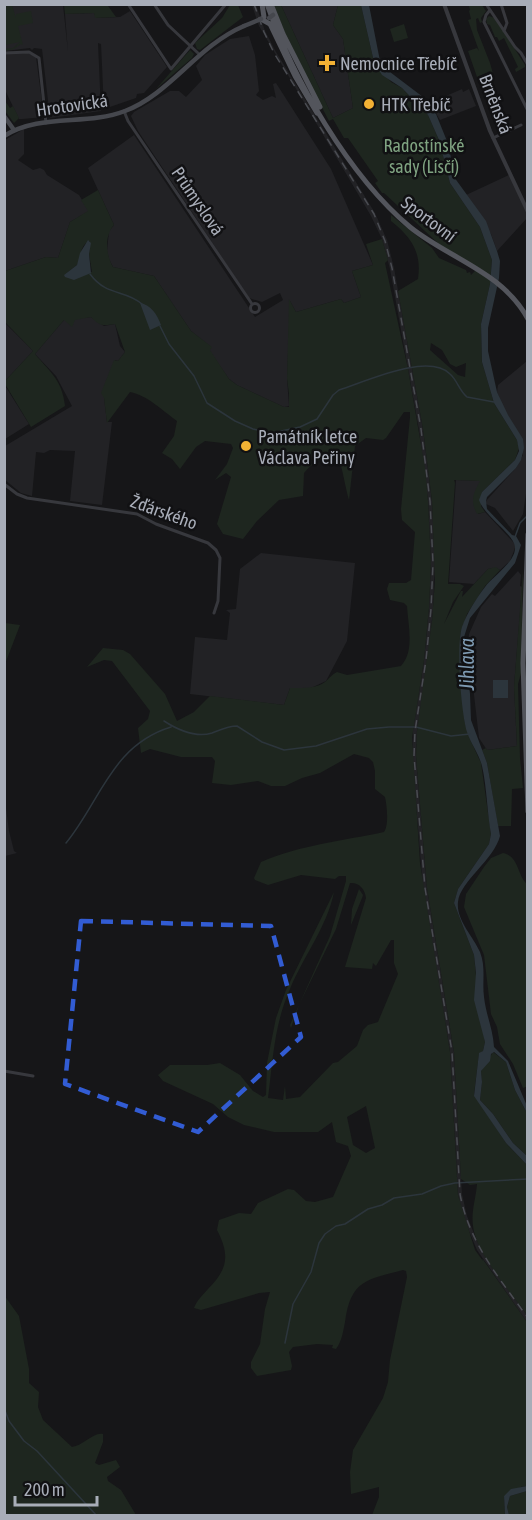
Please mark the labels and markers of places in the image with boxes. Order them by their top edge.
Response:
place label: Nemocnice Třebíč [340,53,457,74]
marker: Nemocnice Třebíč [318,54,336,72]
place label: HTK Třebíč [381,94,451,115]
marker: HTK Třebíč [362,97,376,111]
place label: Památník letce Václava Peřiny [258,426,357,468]
marker: Památník letce Václava Peřiny [239,439,253,453]

